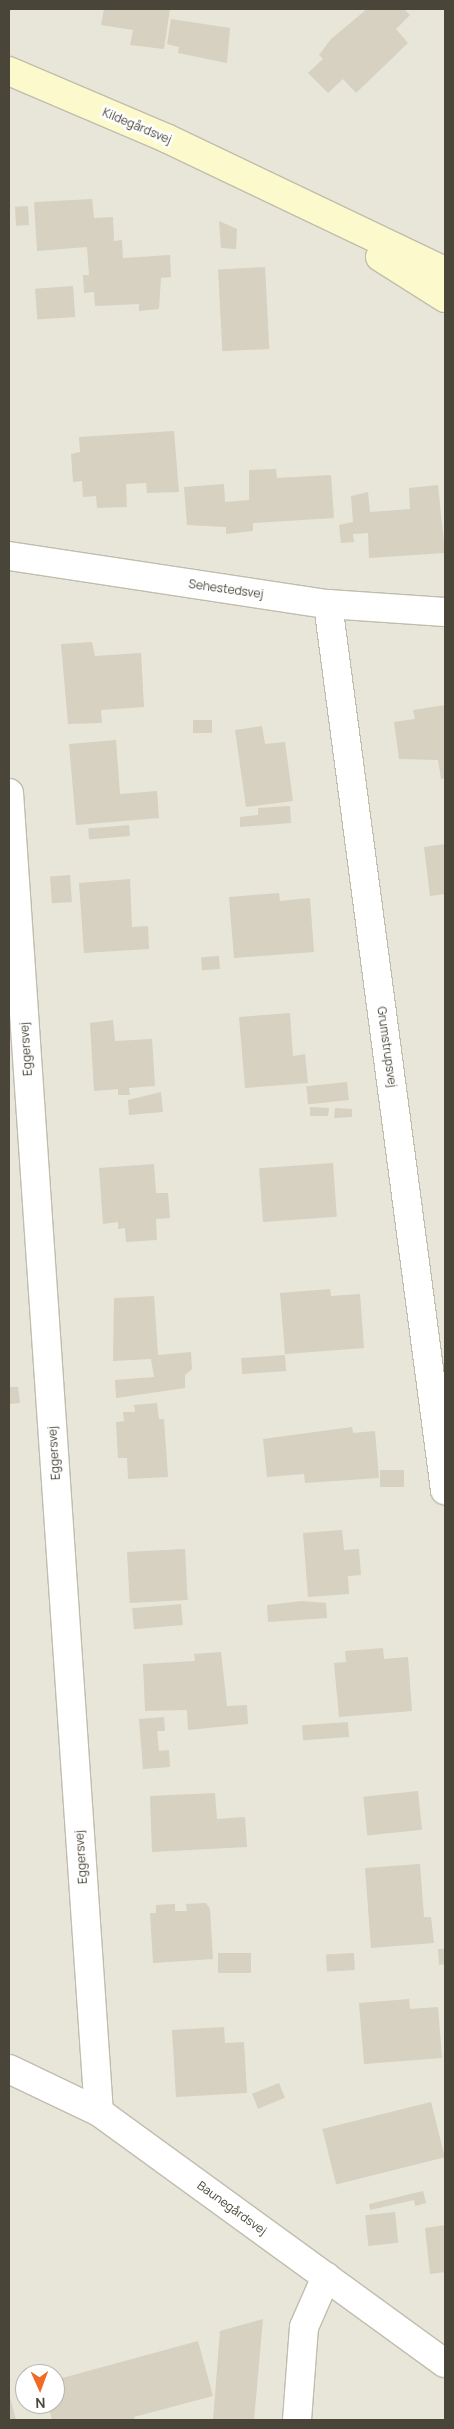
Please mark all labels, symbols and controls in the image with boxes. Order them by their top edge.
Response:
street label: Kildegårdsvej [100,105,174,147]
street label: Sehestedsvej [188,577,264,601]
street label: Grumstrupsvej [374,1006,400,1088]
street label: Eggersvej [17,1022,35,1076]
street label: Eggersvej [45,1426,63,1480]
street label: Eggersvej [72,1830,90,1884]
street label: Baunegårdsvej [194,2178,270,2238]
north arrow [15,2364,65,2414]
text: N [35,2394,46,2413]

